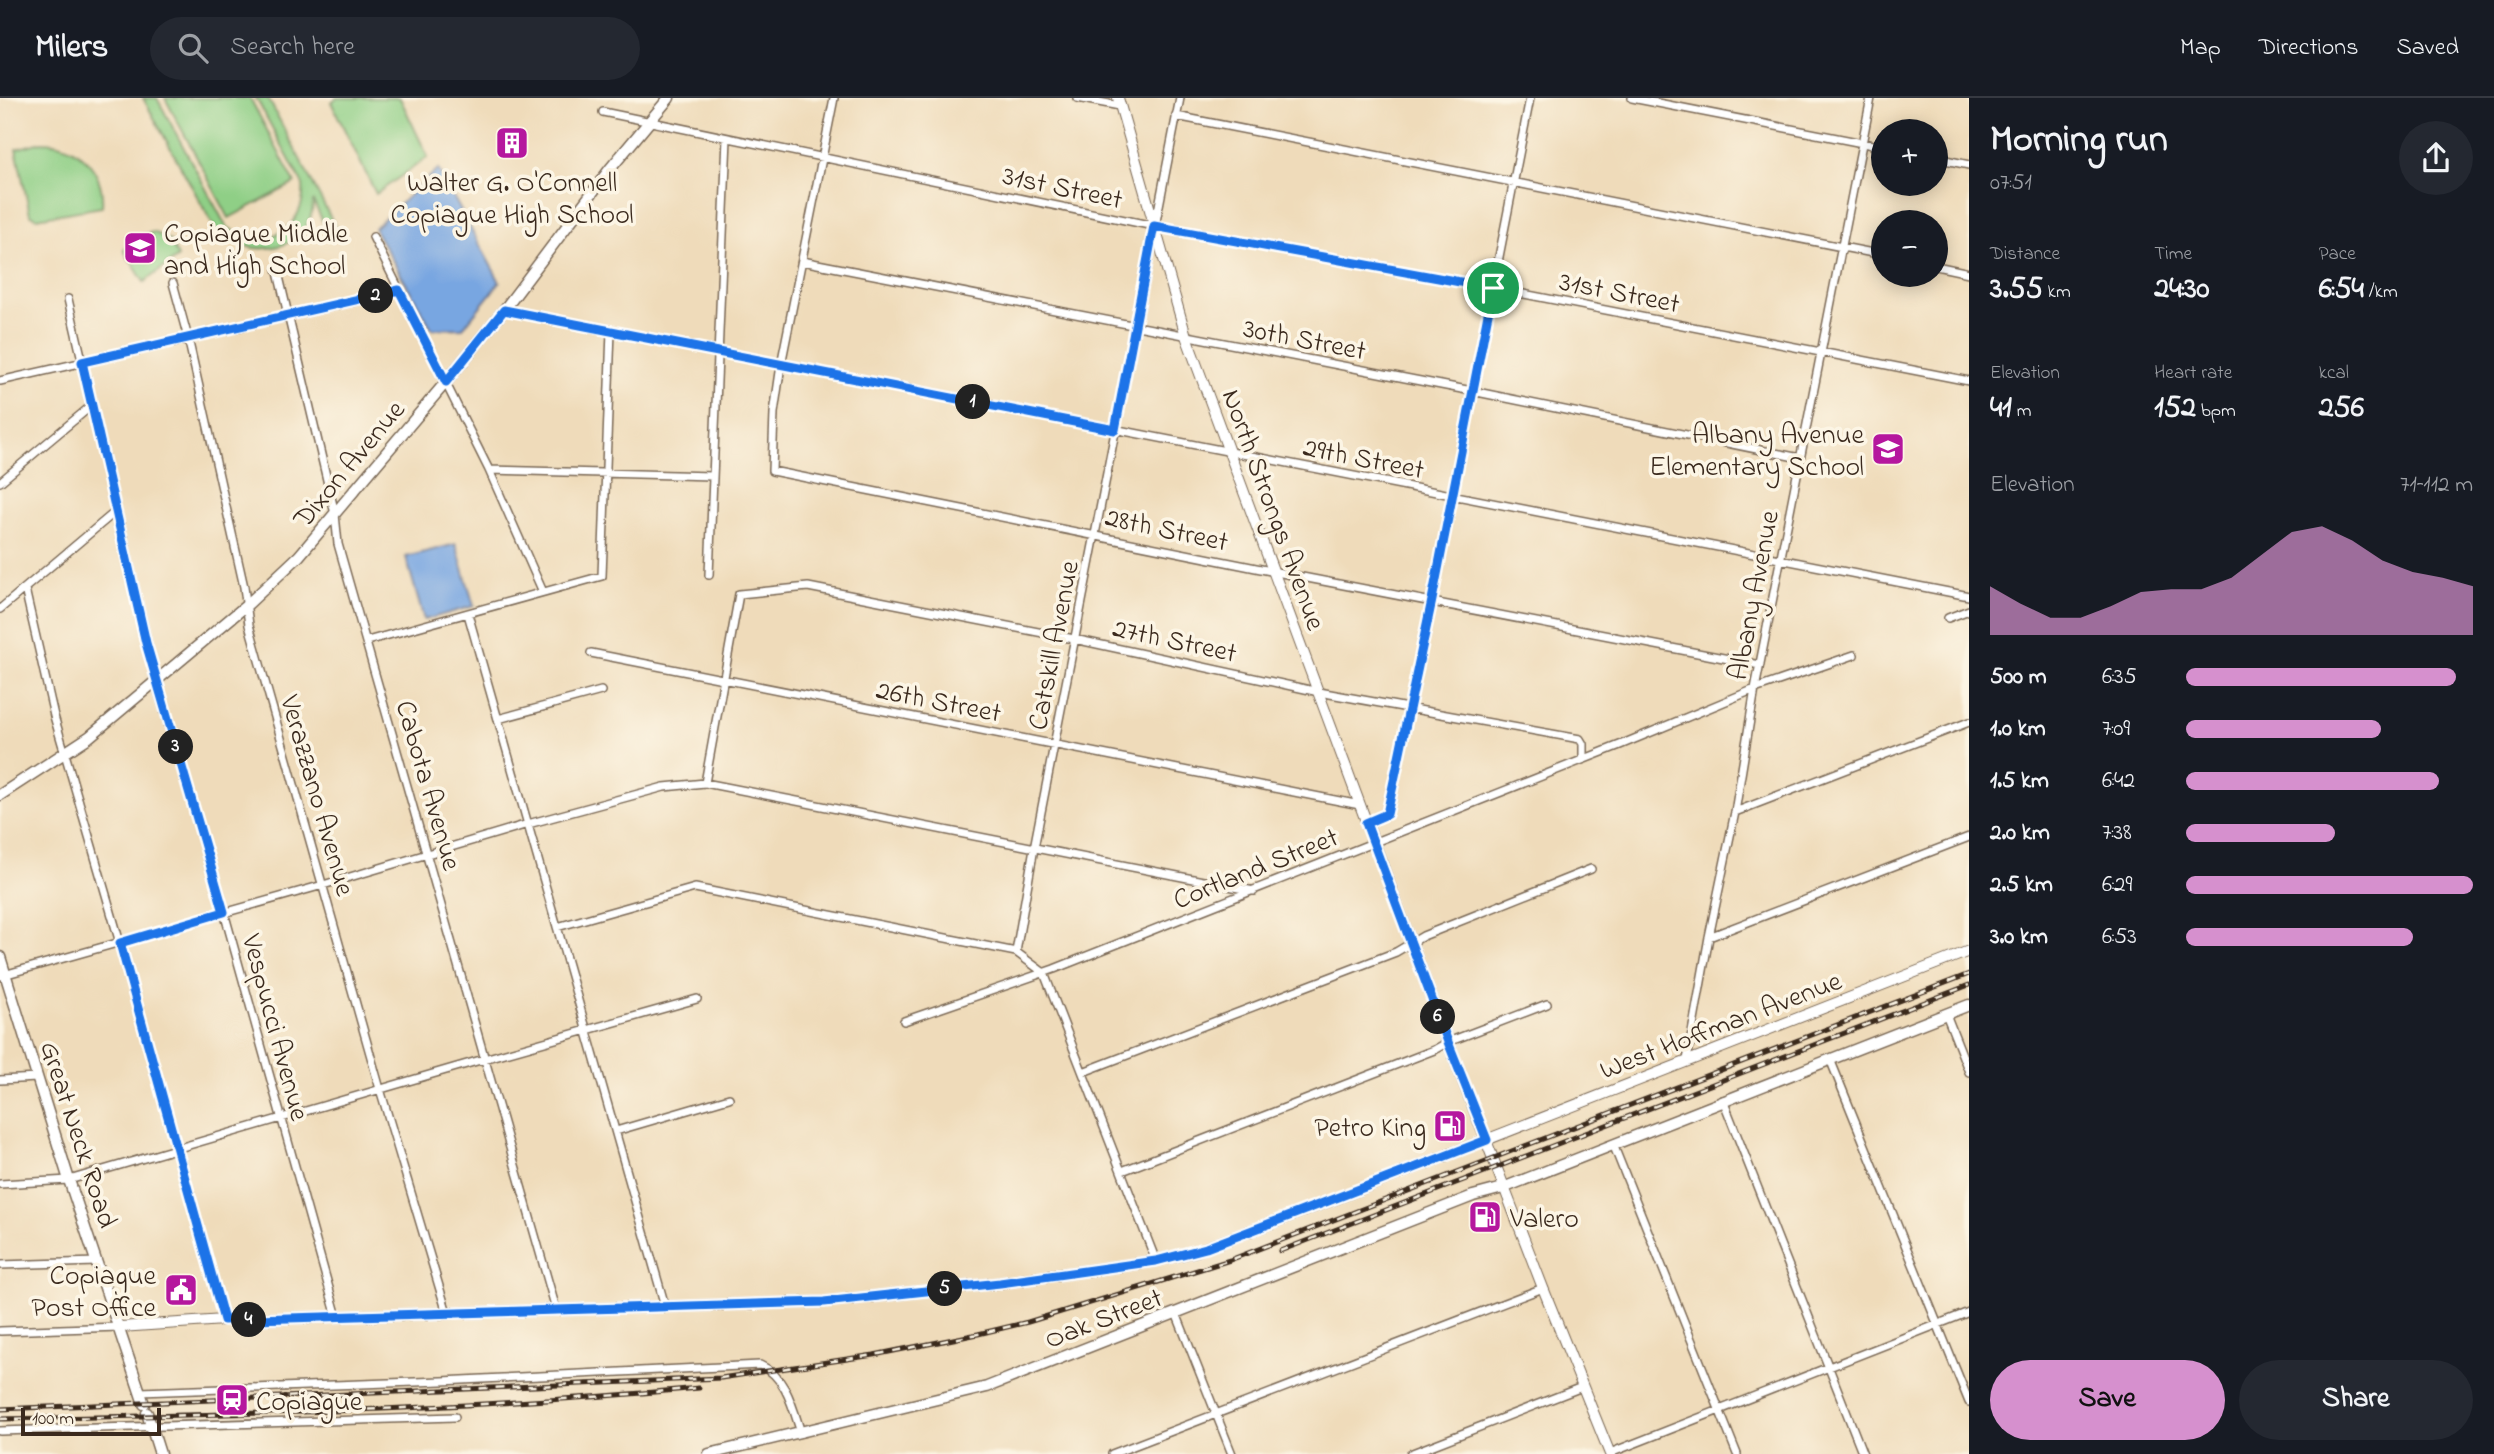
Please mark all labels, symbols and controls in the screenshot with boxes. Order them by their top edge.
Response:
search box [150,17,640,80]
text: Milers [35,24,108,72]
icon: search [174,29,212,67]
text: Search here [230,29,355,67]
text: Map [2180,31,2221,66]
text: Directions [2259,31,2358,66]
text: Saved [2396,31,2459,66]
text: Morning run [1990,113,2168,169]
map controls [1871,119,1948,287]
button: + [1871,119,1948,196]
button: share [2399,121,2473,195]
building icon: Walter G. O'Connell Copiague High School [493,124,531,162]
street label: 31st Street [998,157,1126,222]
place label: Walter G. O'Connell Copiague High School [390,164,634,237]
text: 07:51 [1990,167,2032,200]
button: − [1871,210,1948,287]
place label: Copiague Middle and High School [164,215,349,288]
school or university icon: Copiague Middle and High School [121,229,159,267]
text: Distance [1990,241,2060,268]
text: Time [2154,241,2192,268]
text: Pace [2319,241,2356,268]
pin [1463,258,1523,318]
street label: 31st Street [1556,263,1683,326]
text: 3.55 [1990,268,2043,312]
text: 24:30 [2154,268,2210,312]
text: 6:54 [2319,268,2364,312]
icon: arrive [1474,269,1512,307]
pin: 2 [358,278,394,314]
text: km [2043,279,2071,306]
text: /km [2364,279,2398,306]
text: 2 [371,282,380,309]
street label: 30th Street [1240,309,1369,373]
text: Elevation [1990,360,2060,387]
text: Heart rate [2154,360,2232,387]
text: kcal [2319,360,2349,387]
pin: 1 [956,384,990,420]
street label: North Strongs Avenue [1209,384,1335,637]
text: 41 [1990,387,2012,431]
text: 152 [2154,387,2196,431]
text: 256 [2319,387,2364,431]
text: 1 [969,388,976,415]
street label: Dixon Avenue [284,392,417,539]
text: m [2012,398,2031,425]
text: bpm [2196,398,2236,425]
place label: Albany Avenue Elementary School [1649,416,1864,489]
street label: 29th Street [1299,429,1427,492]
school or university icon: Albany Avenue Elementary School [1869,430,1907,468]
text: Elevation [1990,469,2075,502]
text: 71–112 m [2400,469,2473,502]
street label: 28th Street [1101,498,1232,564]
street label: Albany Avenue [1719,507,1792,684]
street label: Catskill Avenue [1019,557,1092,734]
street label: 27th Street [1109,609,1240,676]
text: 500 m [1990,661,2047,694]
text: 6:35 [2102,661,2137,694]
street label: 26th Street [872,671,1004,736]
street label: Verazzano Avenue [267,690,364,902]
street label: Cabota Avenue [383,696,471,876]
text: 1.0 km [1990,713,2046,746]
text: 7:09 [2102,713,2130,746]
pin: 3 [158,730,194,764]
text: 3 [172,733,179,760]
text: 1.5 km [1990,765,2049,798]
text: 6:42 [2102,765,2135,798]
text: 2.0 km [1990,817,2050,850]
text: 7:38 [2102,817,2132,850]
street label: Cortland Street [1168,818,1345,922]
text: 2.5 km [1990,869,2053,902]
text: 6:29 [2102,869,2132,902]
text: 3.0 km [1990,921,2048,954]
text: 6:53 [2102,921,2137,954]
street label: Vespucci Avenue [229,929,318,1126]
street label: West Hoffman Avenue [1594,962,1849,1092]
pin: 6 [1420,1000,1456,1034]
text: 6 [1433,1003,1442,1030]
street label: Great Neck Road [27,1036,126,1234]
fuel station icon: Petro King [1431,1107,1469,1145]
place label: Petro King [1314,1109,1426,1150]
fuel station icon: Valero [1466,1198,1504,1236]
place label: Valero [1509,1200,1579,1241]
place label: Copiague Post Office [31,1257,156,1330]
public building icon: Copiague Post Office [162,1271,200,1309]
pin: 5 [928,1272,962,1306]
text: 5 [939,1275,950,1302]
street label: Oak Street [1039,1279,1169,1362]
pin: 4 [232,1302,266,1338]
text: 4 [245,1306,252,1333]
button: Save [1990,1360,2225,1440]
button: Share [2239,1360,2473,1440]
station icon: Copiague [213,1381,251,1419]
place label: Copiague [256,1383,363,1424]
scale bar [21,1405,161,1437]
text: 100 m [32,1406,74,1433]

